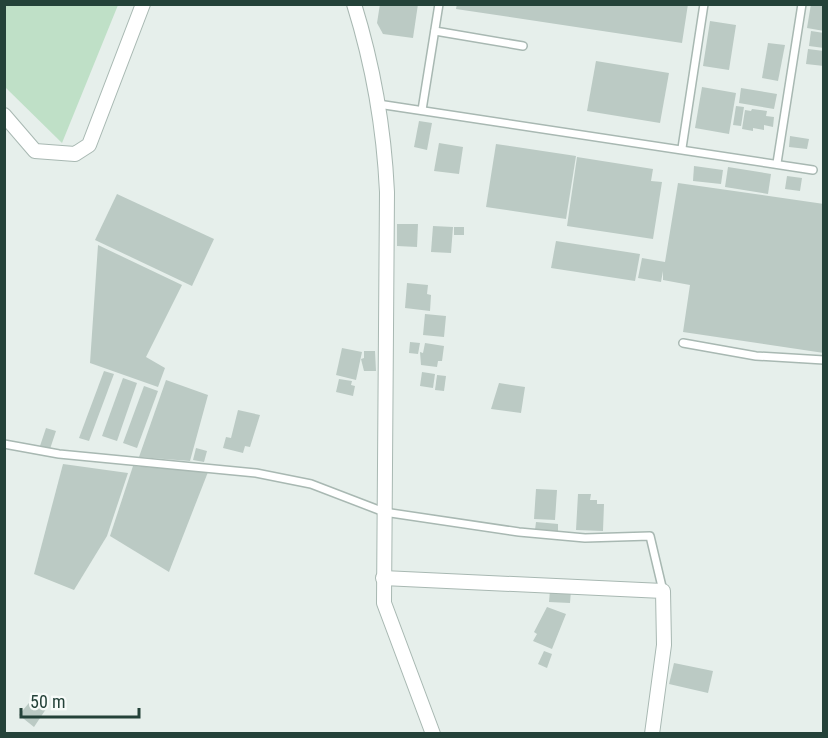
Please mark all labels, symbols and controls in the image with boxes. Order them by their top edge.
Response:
scale bar [21,681,140,719]
text: 50 m [30,691,65,712]

